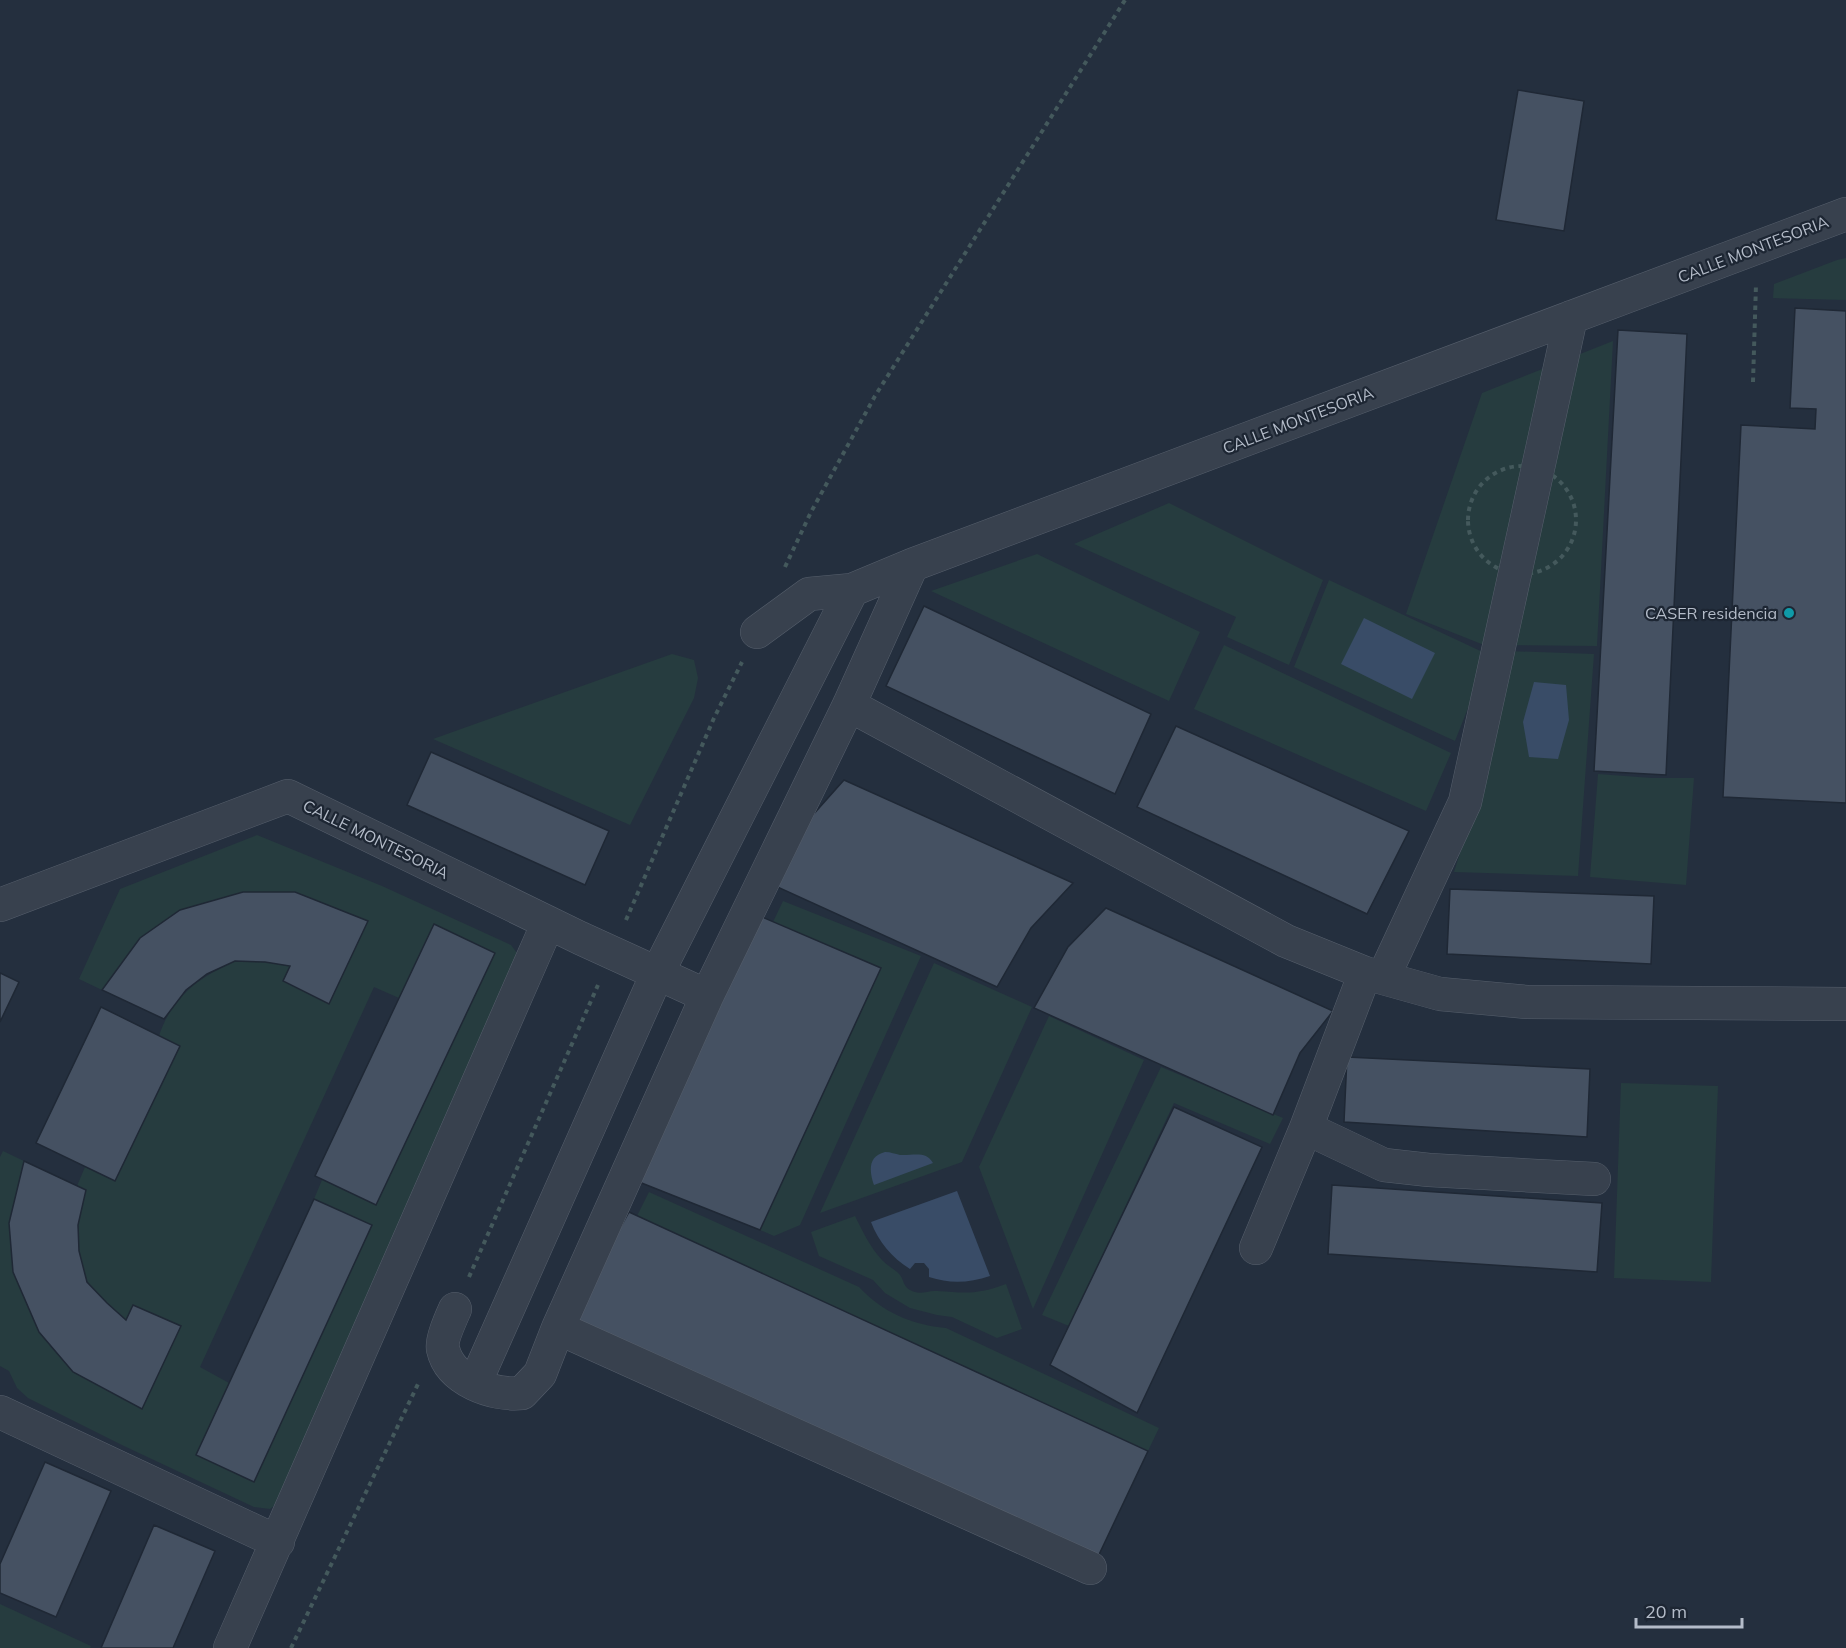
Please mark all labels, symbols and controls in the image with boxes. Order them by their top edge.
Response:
street label: CALLE MONTESORIA [1675,211,1831,287]
street label: CALLE MONTESORIA [1220,382,1376,458]
place label: CASER residencia [1645,603,1777,623]
marker: CASER residencia [1782,606,1796,620]
street label: CALLE MONTESORIA [300,795,452,883]
scale bar [1636,1591,1742,1629]
text: 20 m [1645,1600,1687,1623]

